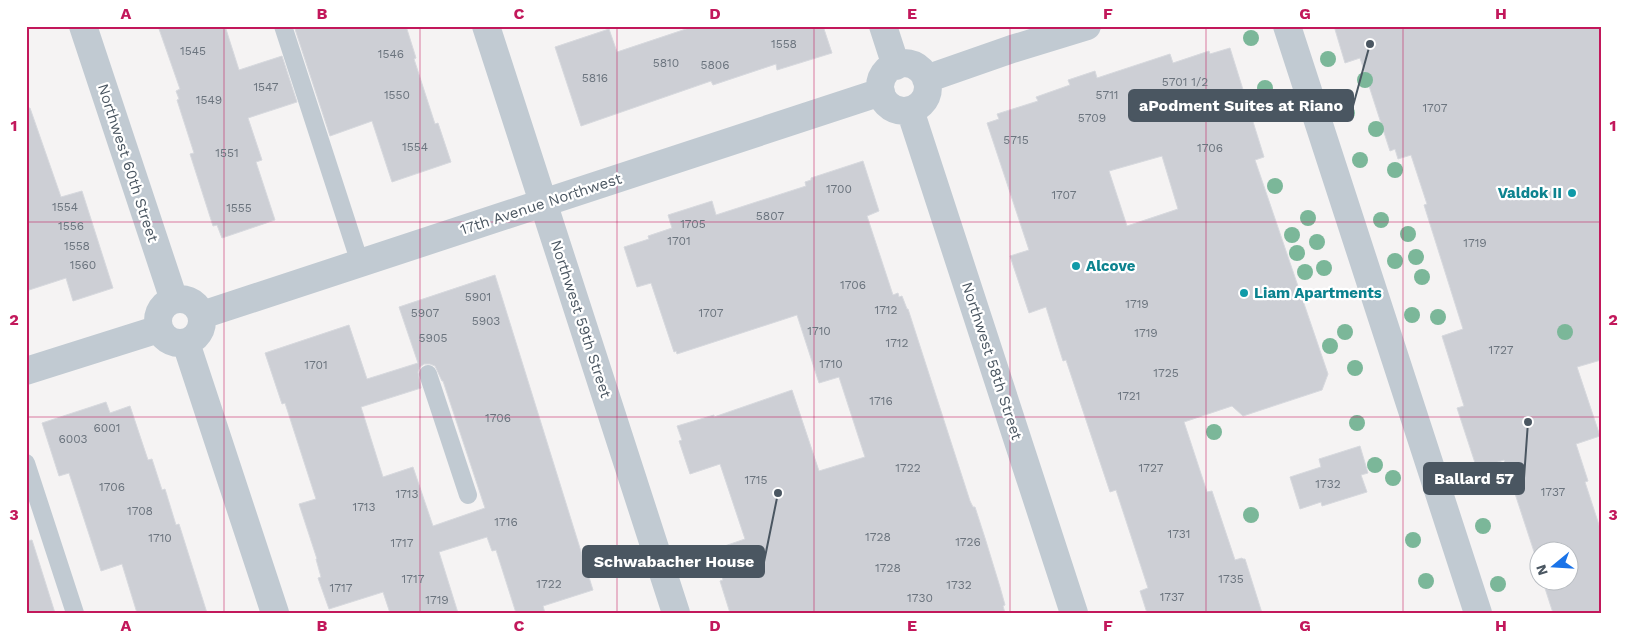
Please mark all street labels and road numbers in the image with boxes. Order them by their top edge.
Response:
street label: Northwest 60th Street [94,81,162,245]
street label: 17th Avenue Northwest [458,169,625,239]
street label: Northwest 59th Street [547,238,615,401]
street label: Northwest 58th Street [958,280,1026,443]

